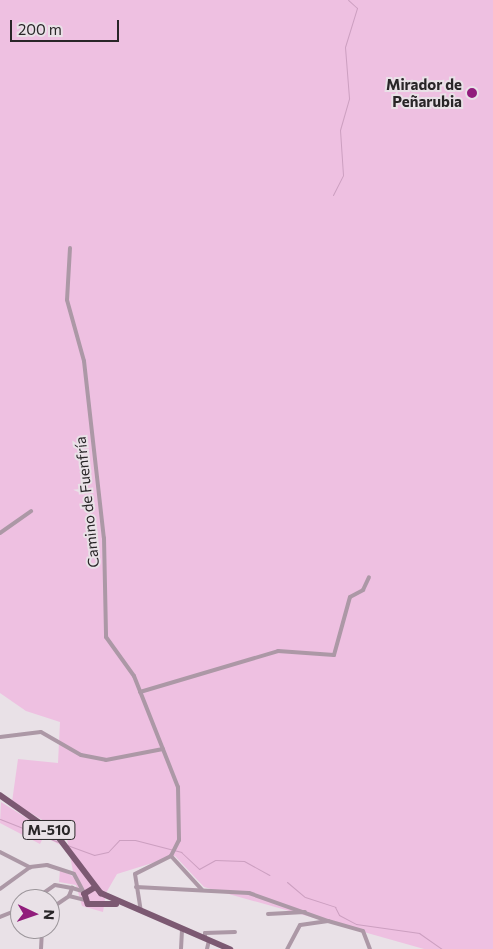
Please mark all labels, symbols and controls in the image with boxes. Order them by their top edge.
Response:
scale bar [12,10,121,42]
text: 200 m [18,20,62,38]
place label: Mirador de Peñarubia [386,75,462,110]
marker: Mirador de Peñarubia [466,87,478,99]
street label: Camino de Fuenfría [71,436,103,568]
road number: M-510 [22,818,76,842]
north arrow [10,889,60,939]
text: N [41,909,58,920]

